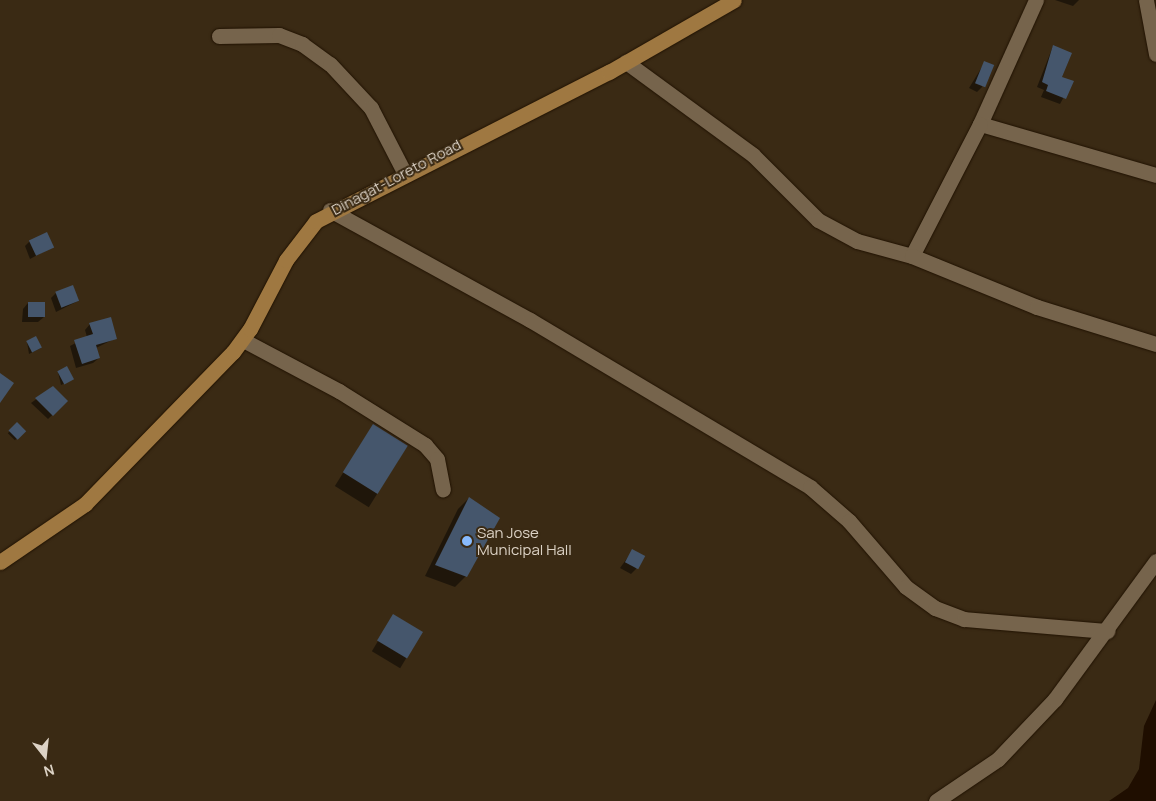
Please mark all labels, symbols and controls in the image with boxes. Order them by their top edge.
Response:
street label: Dinagat-Loreto Road [328,135,464,219]
place label: San Jose Municipal Hall [477,523,572,558]
marker: San Jose Municipal Hall [461,535,473,547]
north arrow [20,731,70,781]
text: N [42,760,57,781]

